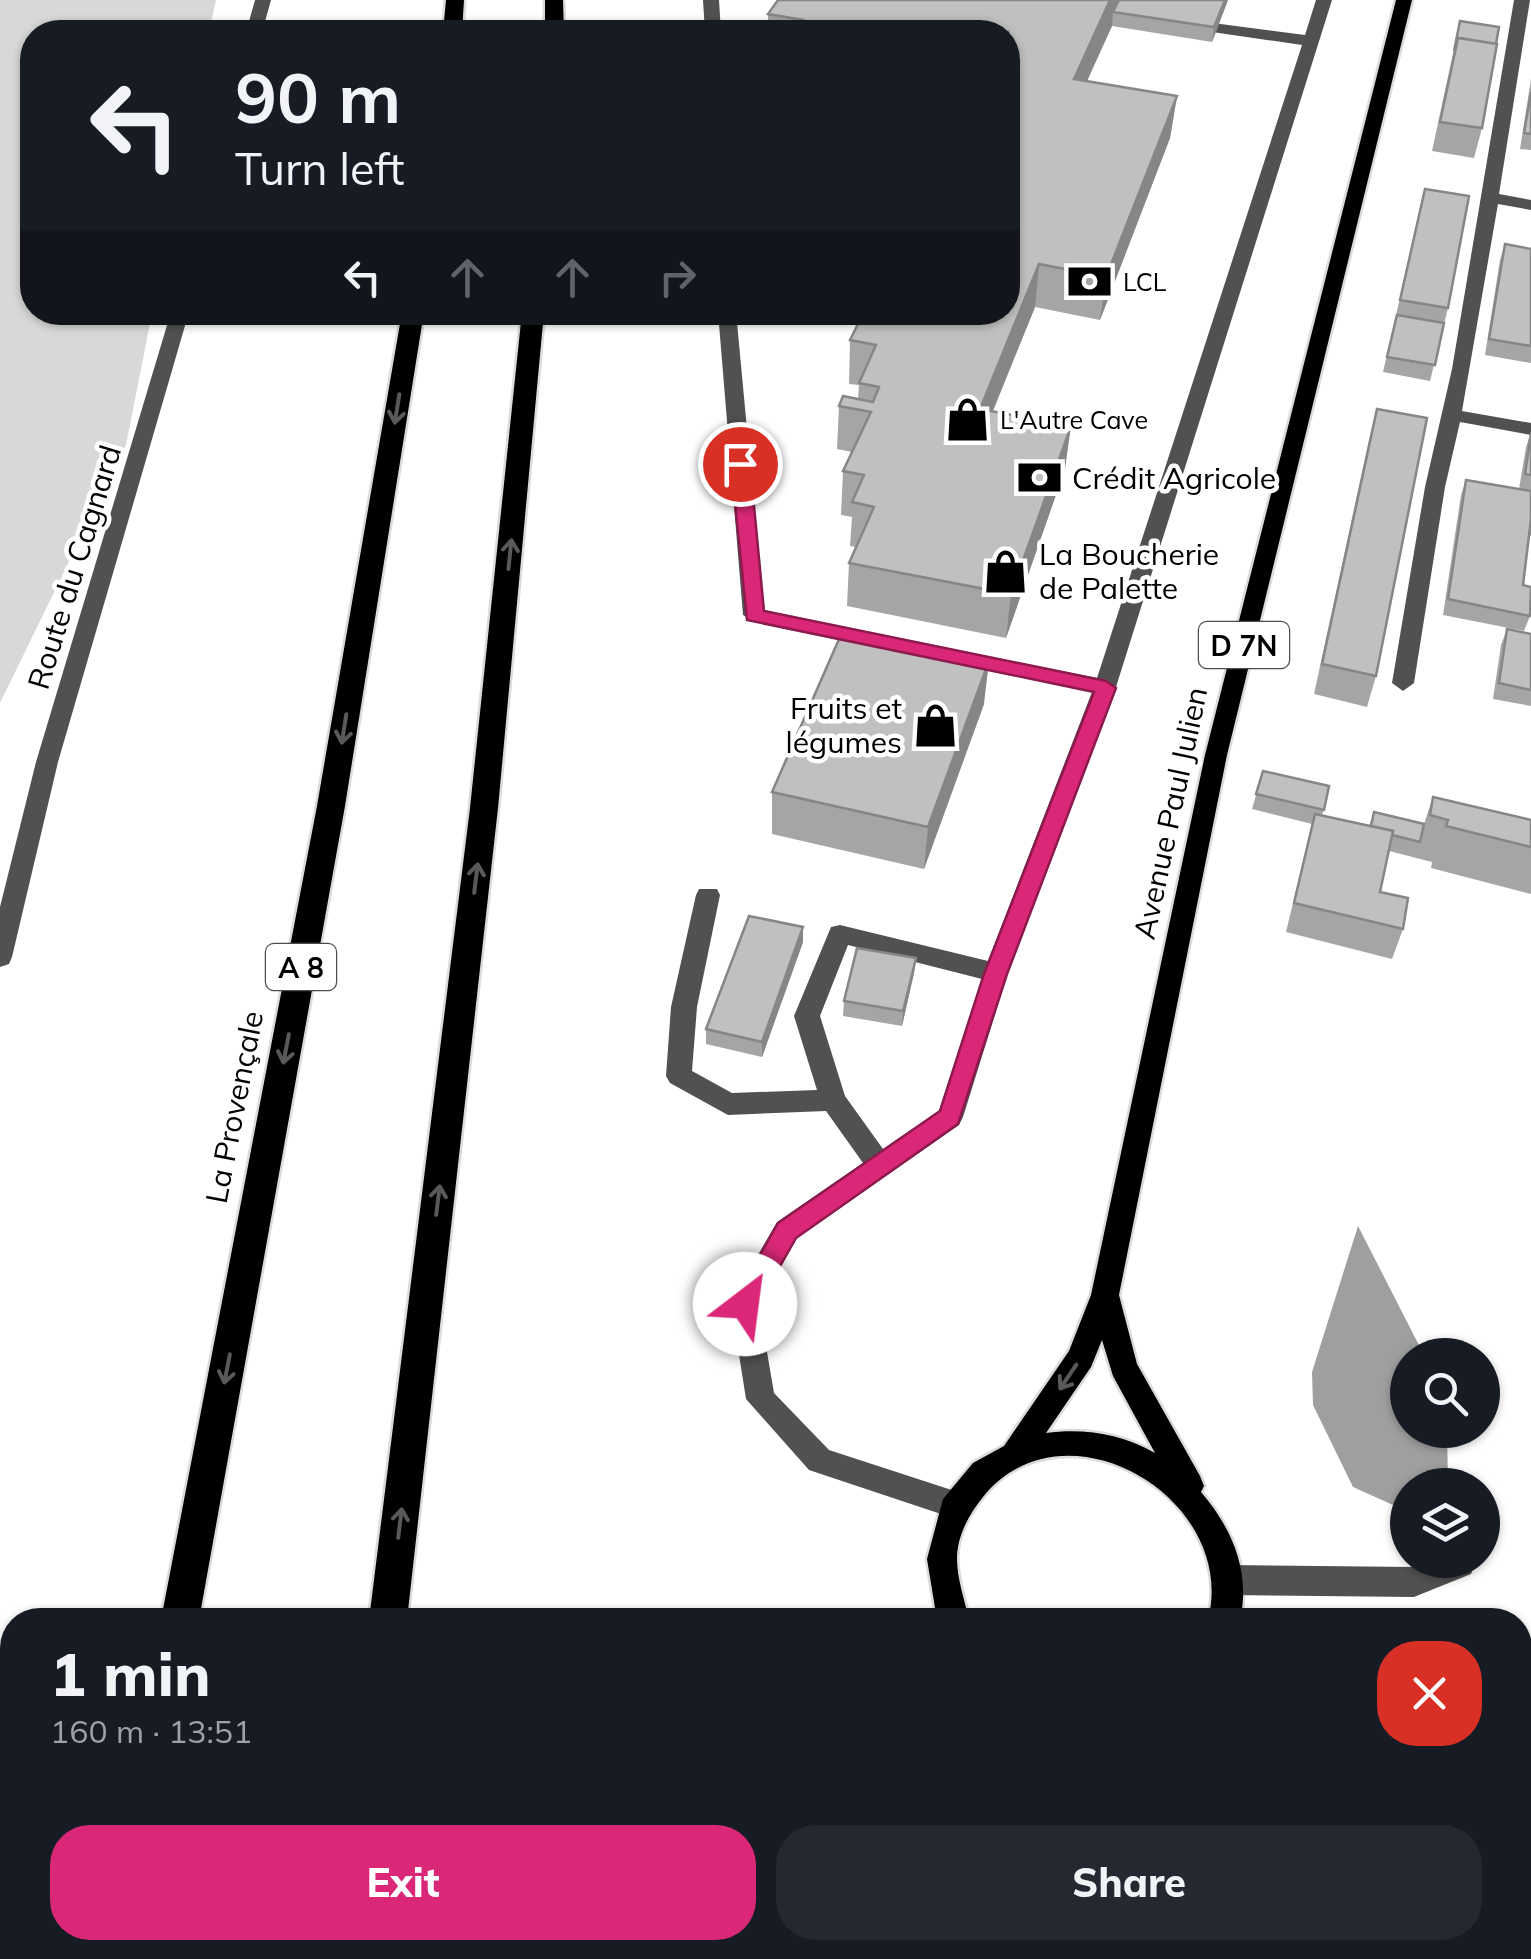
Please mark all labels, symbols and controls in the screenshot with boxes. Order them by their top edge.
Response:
text: 90 m [235,53,401,141]
icon: left [70,60,200,190]
text: Turn left [235,140,404,196]
icon: left [335,250,390,305]
icon: ahead [440,250,495,305]
icon: ahead [545,250,600,305]
icon: right [650,250,705,305]
bank icon: LCL [1066,257,1114,305]
place label: LCL [1123,266,1167,297]
one-way arrow [387,392,406,424]
shop icon: L'Autre Cave [943,395,991,443]
place label: L'Autre Cave [1000,404,1148,435]
pin [698,422,783,507]
icon: arrive [713,437,768,492]
street label: Route du Cagnard [19,441,129,693]
bank icon: Crédit Agricole [1015,454,1063,502]
place label: Crédit Agricole [1072,459,1276,497]
place label: La Boucherie de Palette [1039,535,1219,607]
one-way arrow [500,539,519,571]
shop icon: La Boucherie de Palette [982,547,1030,595]
road number: D 7N [1199,622,1289,668]
street label: Avenue Paul Julien [1125,683,1215,943]
place label: Fruits et légumes [786,689,902,761]
shop icon: Fruits et légumes [911,701,959,749]
one-way arrow [334,713,353,745]
one-way arrow [467,862,486,894]
road number: A 8 [266,944,336,990]
street label: La Provençale [197,1008,271,1206]
one-way arrow [276,1032,295,1065]
one-way arrow [429,1185,448,1217]
position arrow [693,1252,797,1356]
map controls [1390,1338,1500,1578]
button: search [1390,1338,1500,1448]
one-way arrow [216,1352,235,1384]
one-way arrow [1058,1363,1079,1391]
button: layers [1390,1468,1500,1578]
one-way arrow [391,1508,410,1540]
text: 1 min [50,1636,211,1711]
button: close [1377,1641,1482,1746]
text: 160 m · 13:51 [50,1711,252,1751]
button: Exit [50,1825,756,1940]
button: Share [776,1825,1482,1940]

